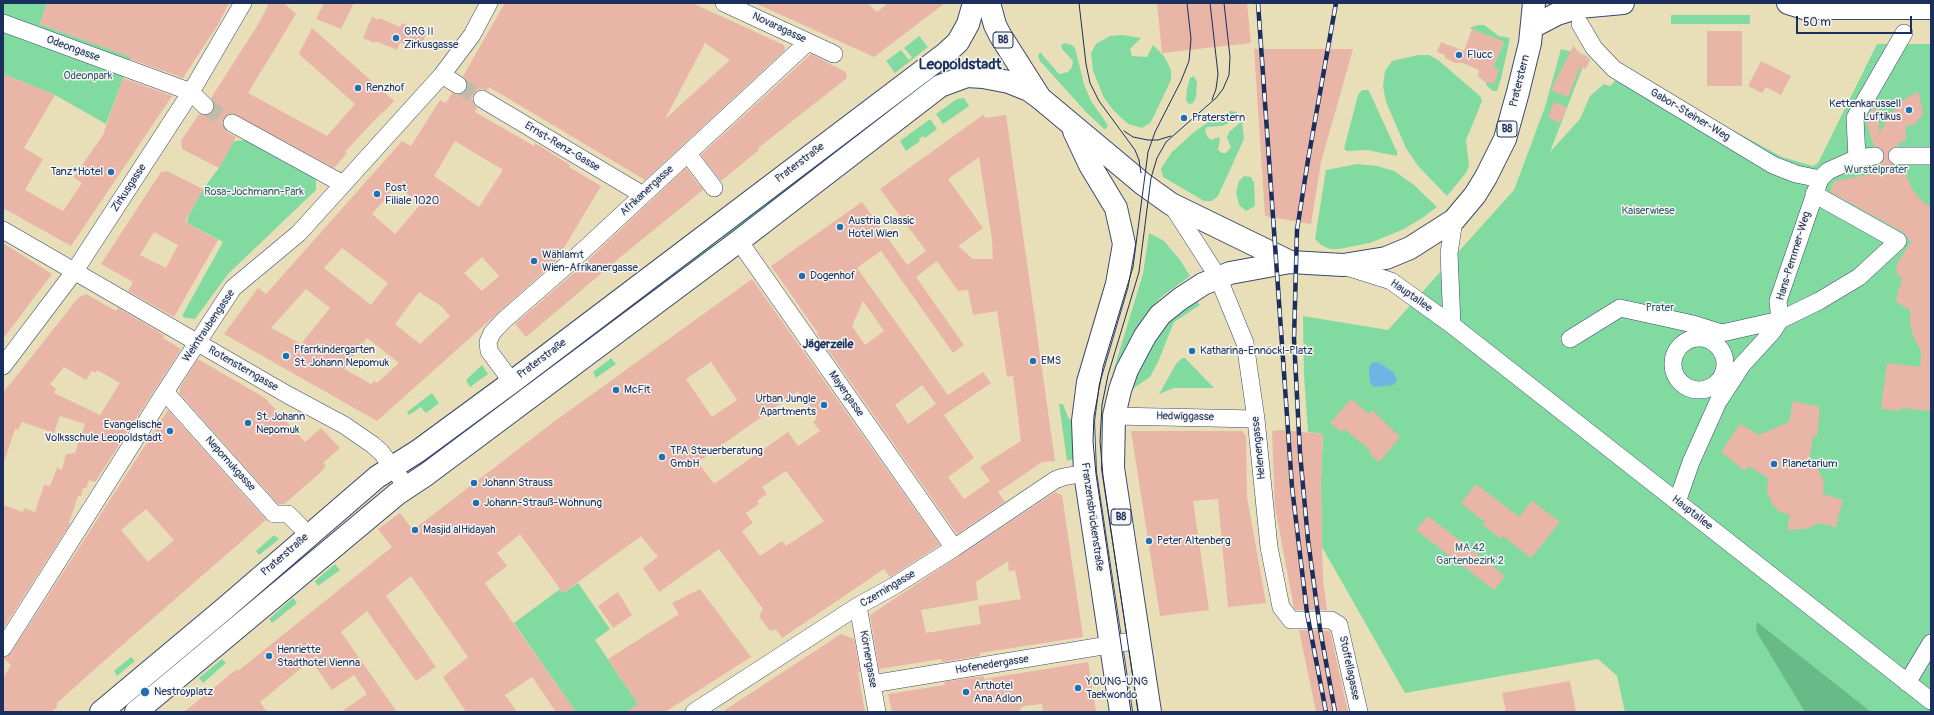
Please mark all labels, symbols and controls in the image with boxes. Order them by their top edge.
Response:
scale bar [1798,8,1914,34]
street label: Novaragasse [750,10,808,46]
text: 50 m [1803,15,1831,30]
place label: GRG II Zirkusgasse [404,25,458,51]
road number: B8 [993,32,1013,48]
street label: Odeongasse [45,33,101,65]
marker: GRG II Zirkusgasse [391,33,401,43]
place label: Flucc [1467,48,1493,62]
marker: Flucc [1454,50,1464,60]
street label: Praterstern [1507,54,1533,108]
district label: Leopoldstadt [918,56,1002,74]
park label: Odeonpark [64,69,112,83]
place label: Renzhof [366,81,405,95]
marker: Renzhof [353,83,363,93]
street label: Gabor-Steiner-Weg [1648,86,1732,144]
place label: Kettenkarussell Luftikus [1829,97,1901,123]
marker: Kettenkarussell Luftikus [1904,105,1914,115]
place label: Praterstern [1192,111,1245,125]
marker: Praterstern [1179,113,1189,123]
street label: Ernst-Renz-Gasse [522,119,602,175]
road number: B8 [1497,121,1517,137]
street label: Praterstraße [773,140,827,186]
street label: Zirkusgasse [109,162,149,214]
street label: Afrikanergasse [618,163,676,219]
park label: Wurstelprater [1844,163,1908,177]
place label: Tanz*Hotel [50,165,103,179]
marker: Tanz*Hotel [106,167,116,177]
place label: Post Filiale 1020 [385,181,439,207]
park label: Rosa-Jochmann-Park [204,185,304,199]
marker: Post Filiale 1020 [372,189,382,199]
park label: Kaiserwiese [1621,204,1675,218]
street label: Hans-Pemmer-Weg [1774,210,1814,302]
place label: Austria Classic Hotel Wien [848,214,915,240]
marker: Austria Classic Hotel Wien [835,222,845,232]
place label: Wählamt Wien-Afrikanergasse [542,248,638,274]
marker: Wählamt Wien-Afrikanergasse [529,256,539,266]
place label: Dogenhof [810,269,855,283]
marker: Dogenhof [797,271,807,281]
street label: Hauptallee [1387,277,1435,315]
street label: Weintraubengasse [180,287,238,365]
park label: Prater [1646,301,1674,315]
street label: Praterstraße [515,336,569,382]
district label: Jägerzeile [803,338,853,352]
place label: Pfarrkindergarten St. Johann Nepomuk [294,343,389,369]
street label: Rotensterngasse [206,344,280,394]
place label: Katharina-Ennöckl-Platz [1200,344,1313,358]
marker: Katharina-Ennöckl-Platz [1187,346,1197,356]
marker: Pfarrkindergarten St. Johann Nepomuk [281,351,291,361]
place label: EMS [1041,354,1061,368]
marker: EMS [1028,356,1038,366]
street label: Mayergasse [825,369,867,419]
place label: McFit [624,383,651,397]
marker: McFit [611,385,621,395]
place label: Urban Jungle Apartments [755,392,816,418]
marker: Urban Jungle Apartments [819,400,829,410]
place label: St. Johann Nepomuk [256,410,305,436]
street label: Hedwiggasse [1156,410,1214,424]
street label: Helenengasse [1249,416,1269,480]
place label: Evangelische Volksschule Leopoldstadt [45,418,162,444]
marker: St. Johann Nepomuk [243,418,253,428]
marker: Evangelische Volksschule Leopoldstadt [165,426,175,436]
street label: Nepomukgasse [202,434,258,494]
place label: TPA Steuerberatung GmbH [670,444,763,470]
marker: TPA Steuerberatung GmbH [657,452,667,462]
place label: Planetarium [1782,457,1838,471]
marker: Planetarium [1769,459,1779,469]
street label: Franzensbrückenstraße [1078,462,1106,572]
place label: Johann Strauss [482,476,553,490]
marker: Johann Strauss [469,478,479,488]
street label: Hauptallee [1669,493,1715,533]
place label: Johann-Strauß-Wohnung [484,496,602,510]
marker: Johann-Strauß-Wohnung [471,498,481,508]
road number: B8 [1111,509,1131,525]
place label: Masjid alHidayah [423,523,495,537]
marker: Masjid alHidayah [410,525,420,535]
street label: Praterstraße [259,531,311,579]
place label: Peter Altenberg [1157,534,1231,548]
marker: Peter Altenberg [1144,536,1154,546]
park label: MA 42 Gartenbezirk 2 [1436,541,1504,567]
street label: Czerningasse [858,567,918,611]
street label: Körnergasse [856,629,880,689]
street label: Stoffellagasse [1336,635,1362,701]
place label: Henriette Stadthotel Vienna [277,643,360,669]
marker: Henriette Stadthotel Vienna [264,651,274,661]
street label: Hofenedergasse [954,653,1030,677]
place label: YOUNG-UNG Taekwondo [1086,675,1148,701]
place label: Arthotel Ana Adlon [974,679,1022,705]
marker: YOUNG-UNG Taekwondo [1073,683,1083,693]
place label: Nestroyplatz [154,685,213,699]
marker: Nestroyplatz [139,686,151,698]
marker: Arthotel Ana Adlon [961,687,971,697]

